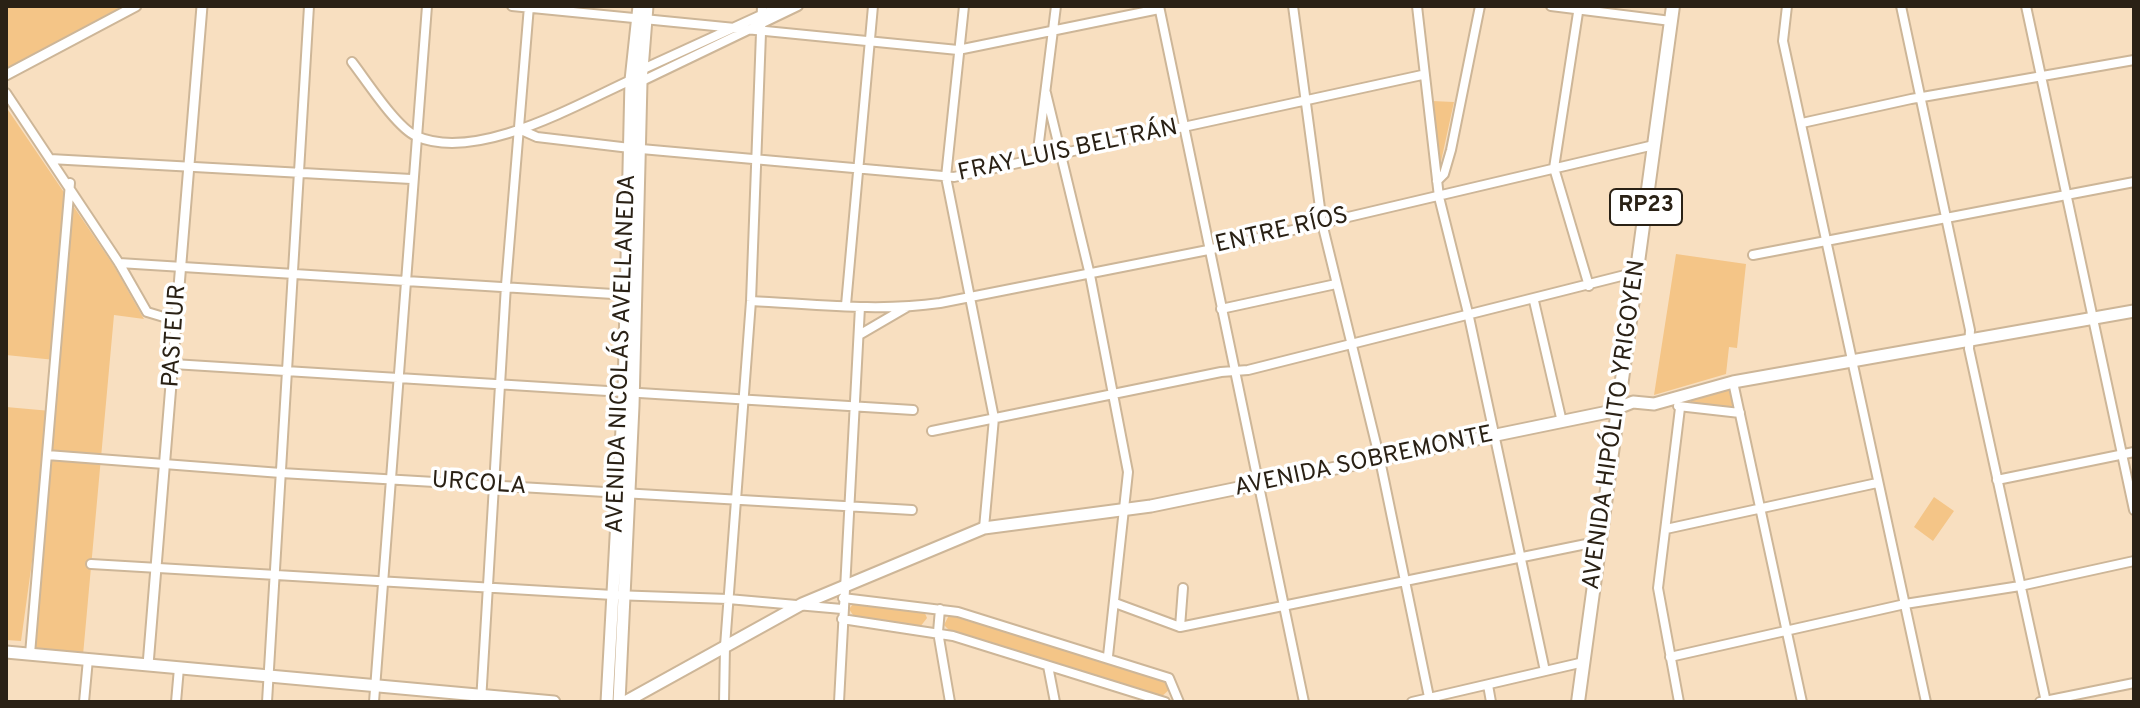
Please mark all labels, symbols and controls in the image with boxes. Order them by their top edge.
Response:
street label: FRAY LUIS BELTRÁN [955,115,1181,189]
street label: AVENIDA NICOLÁS AVELLANEDA [602,174,644,534]
road number: RP23 [1610,189,1682,225]
street label: ENTRE RÍOS [1213,203,1351,261]
street label: AVENIDA HIPÓLITO YRIGOYEN [1579,258,1653,592]
street label: PASTEUR [158,284,194,388]
street label: AVENIDA SOBREMONTE [1232,421,1496,505]
street label: URCOLA [431,467,527,503]

